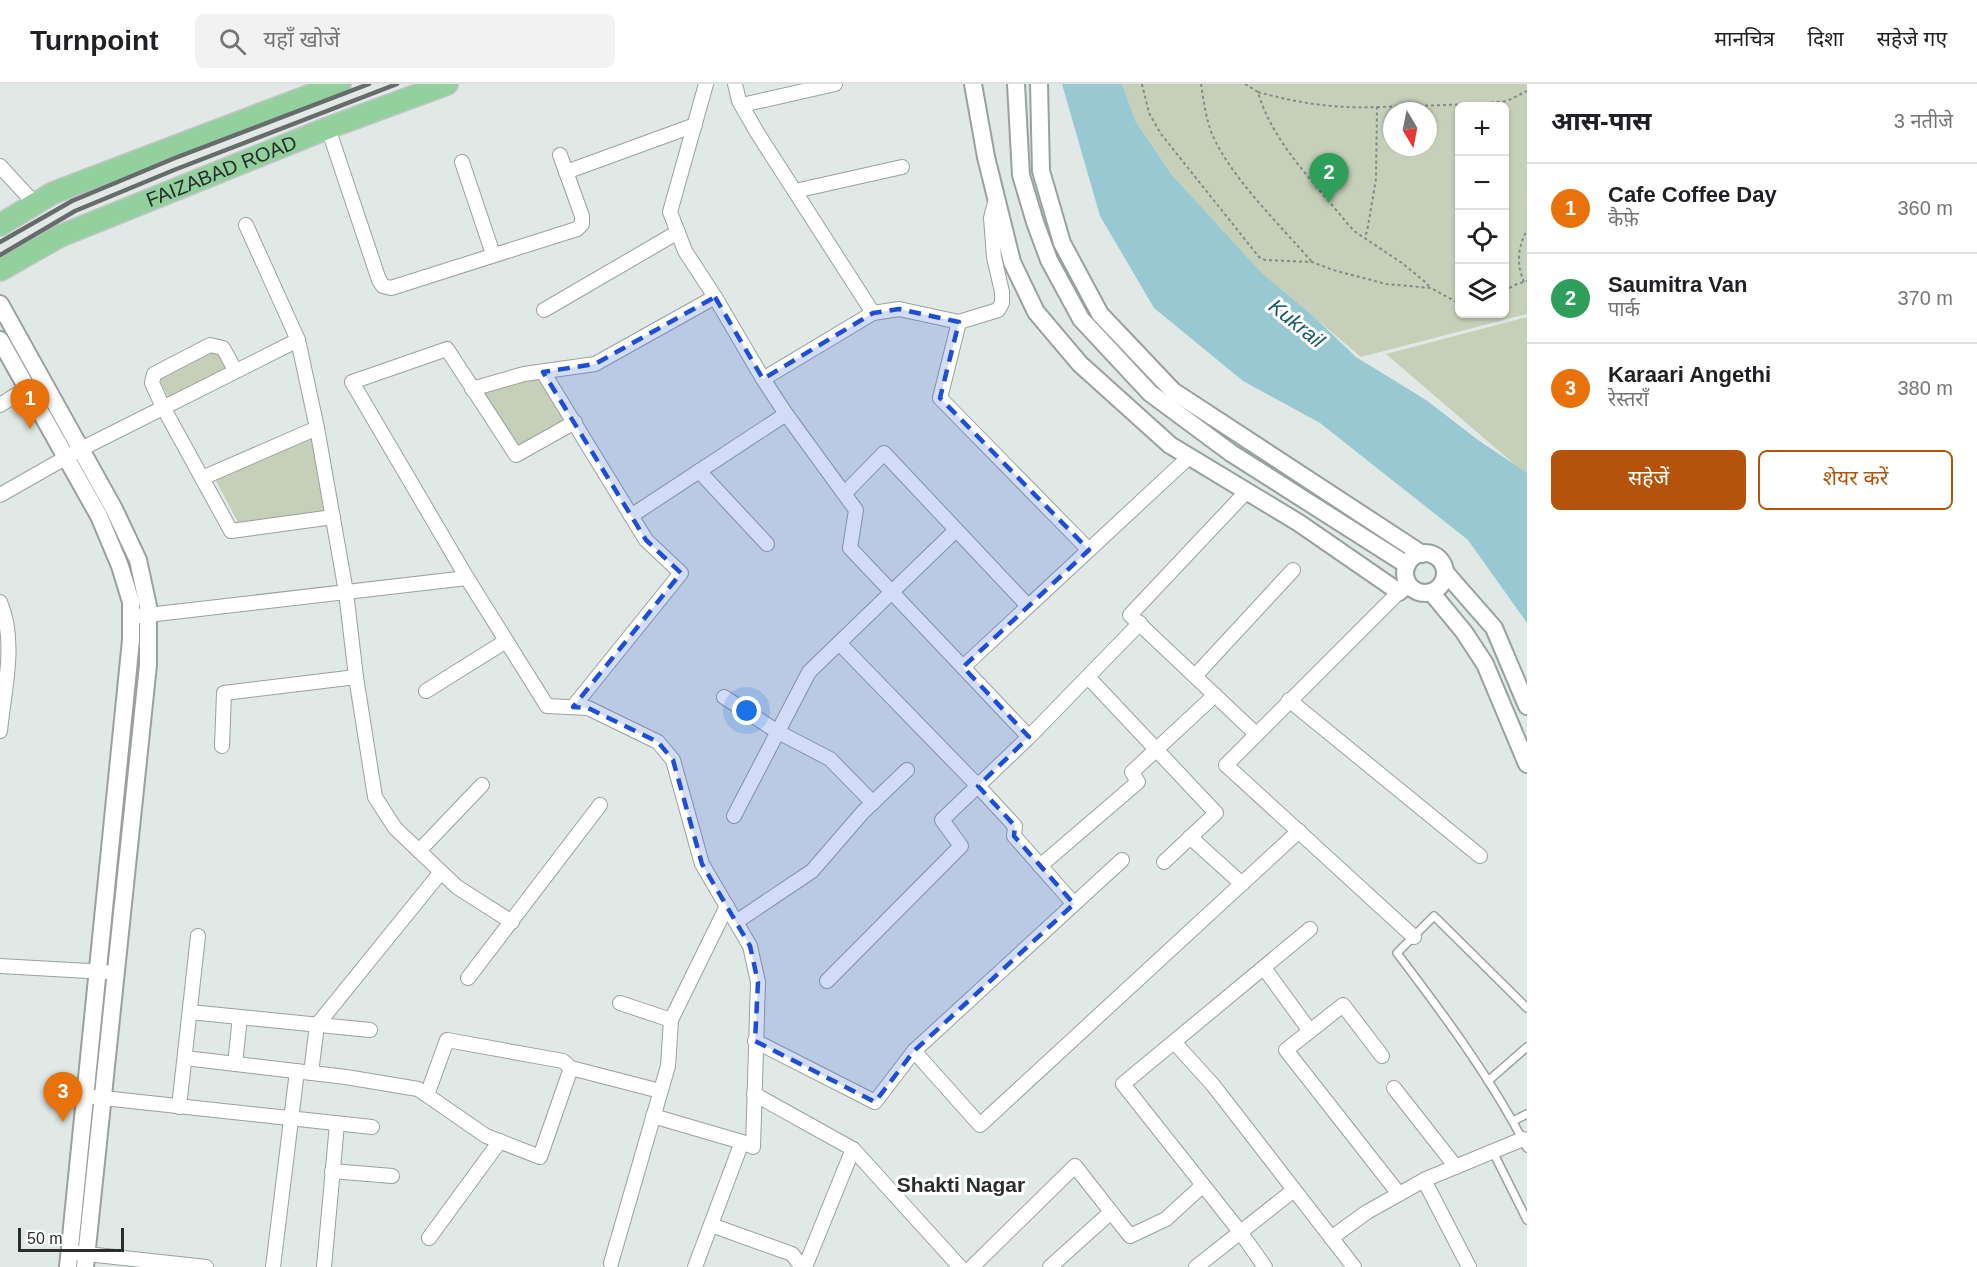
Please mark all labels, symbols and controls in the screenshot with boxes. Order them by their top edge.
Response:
search box [195,14,615,68]
text: Turnpoint [30,25,159,56]
icon: search [216,25,249,58]
text: यहाँ खोजें [264,27,340,52]
text: मानचित्र [1714,27,1774,50]
text: दिशा [1807,27,1844,50]
text: सहेजे गए [1877,27,1947,50]
north arrow [1383,102,1437,156]
map controls [1455,102,1509,318]
button: + [1455,102,1509,156]
text: आस-पास [1551,106,1651,136]
text: 3 नतीजे [1894,110,1953,132]
street label: FAIZABAD ROAD [143,131,300,211]
pin: 2 [1310,154,1348,203]
button: − [1455,156,1509,210]
text: Cafe Coffee Day [1608,182,1777,207]
text: 1 [1565,197,1576,219]
text: 360 m [1897,197,1953,219]
text: कैफ़े [1608,208,1639,230]
button: locate [1455,210,1509,264]
button: layers [1455,264,1509,318]
text: Saumitra Van [1608,272,1747,297]
text: 2 [1565,287,1576,309]
text: 370 m [1897,287,1953,309]
water label: Kukrail [1265,294,1330,353]
text: पार्क [1608,298,1640,320]
text: Karaari Angethi [1608,362,1771,387]
text: 3 [1565,377,1576,399]
text: 380 m [1897,377,1953,399]
pin: 1 [10,380,50,429]
text: रेस्तराँ [1608,388,1649,410]
button: सहेजें [1551,450,1746,510]
button: शेयर करें [1758,450,1953,510]
your location [732,696,761,725]
pin: 3 [44,1072,82,1122]
district label: Shakti Nagar [897,1173,1025,1196]
scale bar [18,1225,124,1252]
text: 50 m [27,1230,63,1247]

